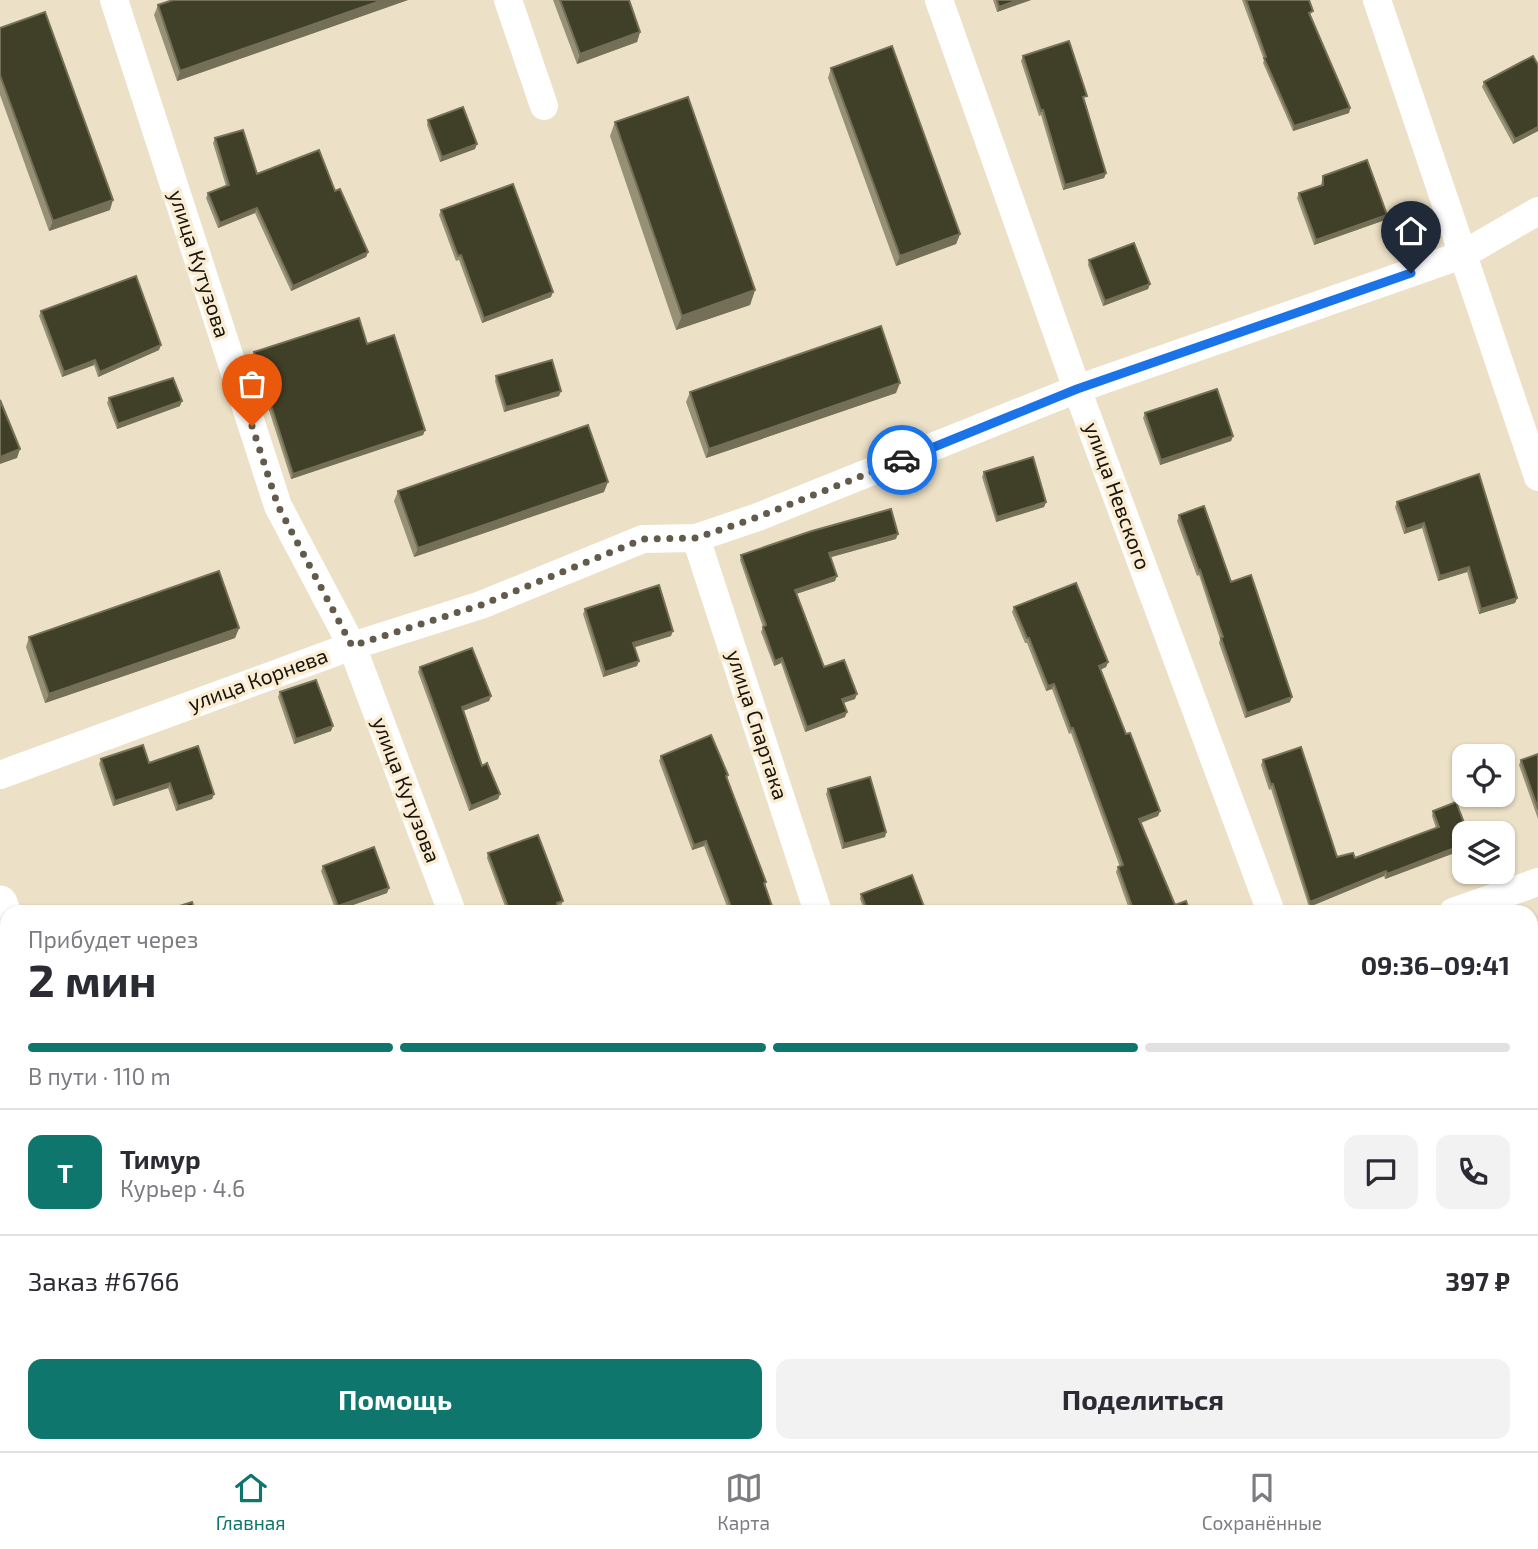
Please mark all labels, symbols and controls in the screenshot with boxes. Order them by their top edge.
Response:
street label: улица Кутузова [164,186,236,341]
pin [1381,201,1441,273]
icon: home [1392,212,1430,250]
pin [222,354,282,426]
icon: bag [233,365,271,403]
street label: улица Невского [1079,418,1157,573]
courier [867,425,937,495]
icon: car [883,441,921,479]
street label: улица Корнева [184,642,331,716]
street label: улица Спартака [721,647,794,803]
street label: улица Кутузова [367,713,447,866]
map controls [1452,744,1515,884]
button: locate [1452,744,1515,807]
button: layers [1452,821,1515,884]
text: Прибудет через [28,925,198,953]
text: 09:36–09:41 [1361,949,1510,980]
text: 2 мин [28,951,157,1006]
text: В пути · 110 m [28,1062,171,1090]
button: chat [1344,1135,1418,1209]
button: phone [1436,1135,1510,1209]
text: Тимур [120,1143,201,1174]
text: Т [57,1157,73,1188]
text: Курьер · 4.6 [120,1174,245,1202]
text: Заказ #6766 [28,1265,179,1296]
text: 397 ₽ [1445,1265,1510,1296]
button: Помощь [28,1359,762,1439]
button: Поделиться [776,1359,1510,1439]
tab: Главная [216,1469,286,1534]
tab: Карта [717,1469,770,1534]
tab: Сохранённые [1202,1469,1322,1534]

